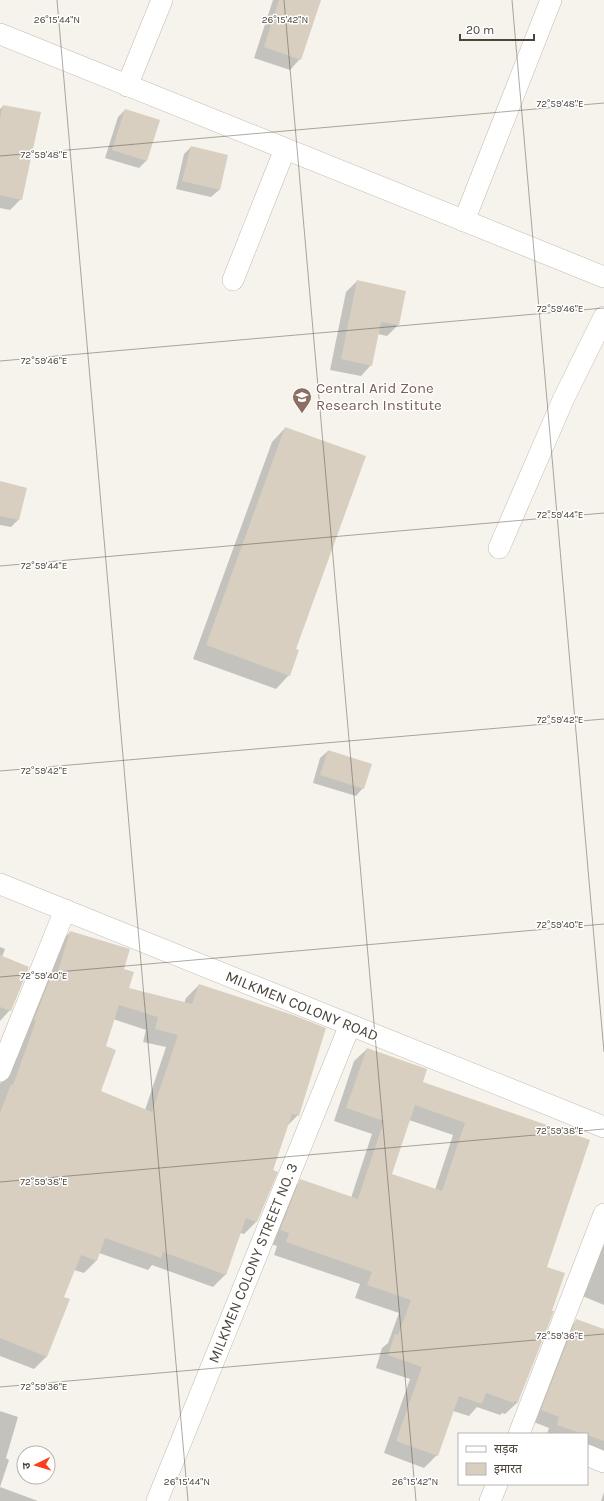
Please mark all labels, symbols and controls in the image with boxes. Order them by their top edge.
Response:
text: 26°15'44"N [34,14,80,26]
text: 26°15'42"N [262,14,308,26]
scale bar [460,16,534,42]
text: 20 m [466,23,494,37]
text: 72°59'48"E [536,98,584,110]
text: 72°59'48"E [20,149,68,161]
text: 72°59'46"E [537,303,583,315]
text: 72°59'46"E [21,355,67,367]
place label: Central Arid Zone Research Institute [316,379,442,414]
school or university icon: Central Arid Zone Research Institute [291,386,313,414]
text: 72°59'44"E [537,509,583,521]
text: 72°59'44"E [21,560,67,572]
text: 72°59'42"E [537,714,583,726]
text: 72°59'42"E [21,765,67,777]
text: 72°59'40"E [537,919,583,931]
street label: MILKMEN COLONY ROAD [223,967,381,1045]
text: 72°59'40"E [21,970,67,982]
text: 72°59'38"E [536,1125,584,1137]
street label: MILKMEN COLONY STREET NO. 3 [205,1160,301,1366]
text: 72°59'38"E [20,1176,68,1188]
text: 72°59'36"E [537,1330,584,1342]
text: 72°59'36"E [21,1381,68,1393]
legend [458,1433,588,1485]
text: सड़क [494,1442,519,1456]
north arrow [16,1445,56,1485]
text: उ [20,1461,33,1470]
text: इमारत [494,1462,523,1476]
text: 26°15'44"N [164,1476,210,1488]
text: 26°15'42"N [392,1476,438,1488]

